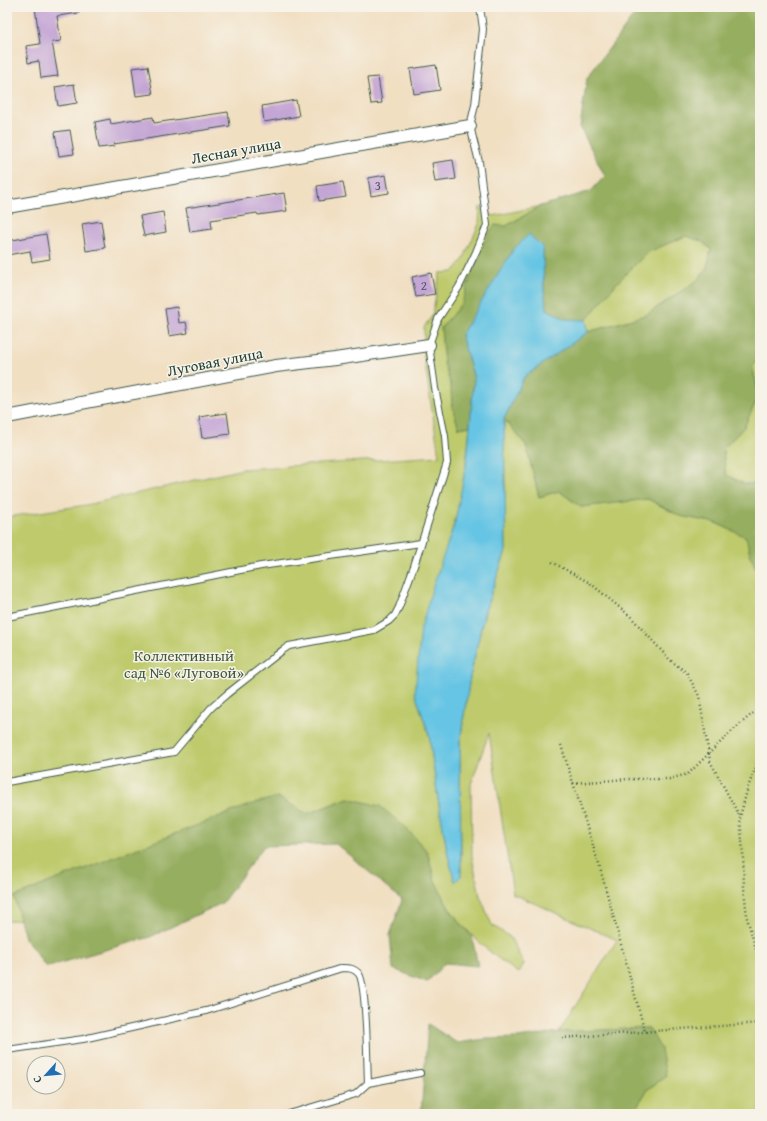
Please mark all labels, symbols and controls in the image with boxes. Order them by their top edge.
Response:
street label: Лесная улица [190,132,283,169]
house number: 3 [375,176,381,195]
house number: 2 [421,276,427,295]
street label: Луговая улица [165,342,265,381]
park label: Коллективный сад №6 «Луговой» [124,645,244,683]
north arrow [26,1055,66,1095]
text: С [29,1073,46,1086]

